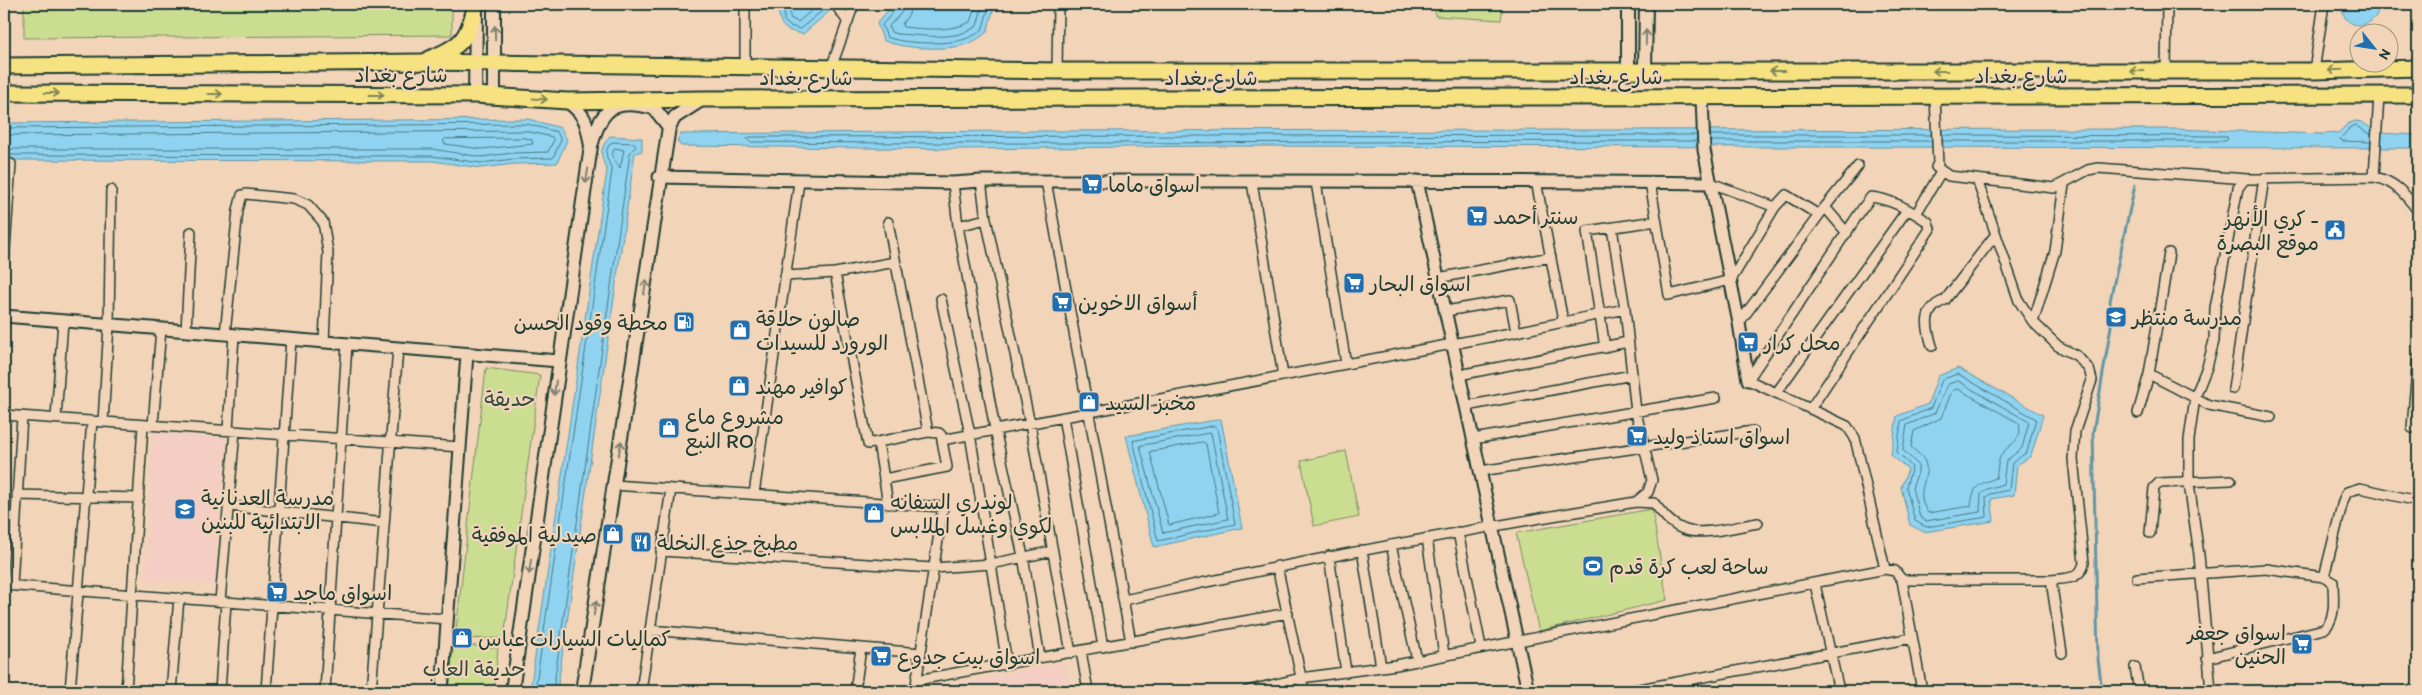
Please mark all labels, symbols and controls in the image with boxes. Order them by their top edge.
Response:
north arrow [2350,22,2400,72]
one-way arrow [490,25,500,41]
one-way arrow [1641,30,1651,46]
text: N [2375,46,2395,63]
street label: شارع بغداد [354,62,448,90]
street label: شارع بغداد [1974,63,2068,91]
street label: شارع بغداد [1569,64,1663,92]
street label: شارع بغداد [759,65,853,93]
street label: شارع بغداد [1164,65,1258,93]
one-way arrow [1769,66,1786,76]
one-way arrow [1932,66,1948,76]
one-way arrow [2129,66,2146,76]
one-way arrow [2327,66,2343,75]
one-way arrow [44,88,60,98]
one-way arrow [206,89,223,99]
one-way arrow [369,90,385,100]
one-way arrow [532,95,548,104]
one-way arrow [581,167,591,183]
supermarket icon: اسواق ماما [1080,172,1104,196]
place label: اسواق ماما [1108,172,1200,198]
supermarket icon: سنتر أحمد [1465,204,1489,228]
place label: سنتر أحمد [1493,204,1578,229]
place label: كري الأنهر - موقع البصرة [2216,205,2319,258]
public building icon: كري الأنهر - موقع البصرة [2323,218,2347,242]
supermarket icon: اسواق البحار [1342,271,1366,295]
place label: اسواق البحار [1368,271,1471,297]
one-way arrow [640,280,650,296]
supermarket icon: أسواق الاخوين [1050,290,1074,314]
place label: أسواق الاخوين [1078,290,1197,316]
school or university icon: مدرسة منتظر [2104,305,2128,329]
place label: مدرسة منتظر [2130,305,2242,330]
place label: صالون حلاقة الورورد للسيدات [756,306,888,356]
place label: محطة وقود الحسن [514,310,668,336]
fuel station icon: محطة وقود الحسن [672,310,696,334]
shop icon: صالون حلاقة الورورد للسيدات [728,318,752,342]
supermarket icon: محل كرار [1736,330,1760,354]
place label: محل كرار [1762,330,1840,355]
shop icon: كوافير مهند [727,374,751,398]
place label: كوافير مهند [755,374,848,401]
one-way arrow [550,380,560,396]
park label: حديقة [484,386,536,411]
shop icon: مخبز السيد [1077,390,1101,414]
place label: مخبز السيد [1105,390,1196,416]
place label: مشروع ماع النبع RO [685,404,784,456]
shop icon: مشروع ماع النبع RO [657,416,681,440]
supermarket icon: اسواق استاذ وليد [1625,424,1649,448]
place label: اسواق استاذ وليد [1653,424,1790,450]
one-way arrow [615,440,625,456]
place label: مدرسة العدنانية الابتدائية للبنين [201,485,334,535]
place label: لوندري السفانه لكوي وغسل الملابس [890,489,1052,541]
school or university icon: مدرسة العدنانية الابتدائية للبنين [173,497,197,521]
shop icon: لوندري السفانه لكوي وغسل الملابس [862,501,886,525]
place label: صيدلية الموفقية [472,522,597,548]
shop icon: صيدلية الموفقية [601,522,625,546]
restaurant icon: مطبخ جذع النخلة [629,530,653,554]
place label: مطبخ جذع النخلة [657,530,798,558]
sports icon: ساحة لعب كرة قدم [1581,554,1605,578]
place label: ساحة لعب كرة قدم [1609,554,1769,583]
one-way arrow [525,558,535,574]
supermarket icon: اسواق ماجد [265,580,289,604]
place label: اسواق ماجد [293,580,392,606]
one-way arrow [590,601,600,617]
place label: اسواق جعفر الحنين [2186,620,2286,669]
shop icon: كماليات السيارات عباس [450,626,474,650]
place label: كماليات السيارات عباس [478,626,671,652]
supermarket icon: اسواق جعفر الحنين [2290,632,2314,656]
supermarket icon: اسواق بيت جدوع [869,644,893,668]
place label: اسواق بيت جدوع [897,644,1040,672]
park label: حديقة العاب [423,656,525,682]

